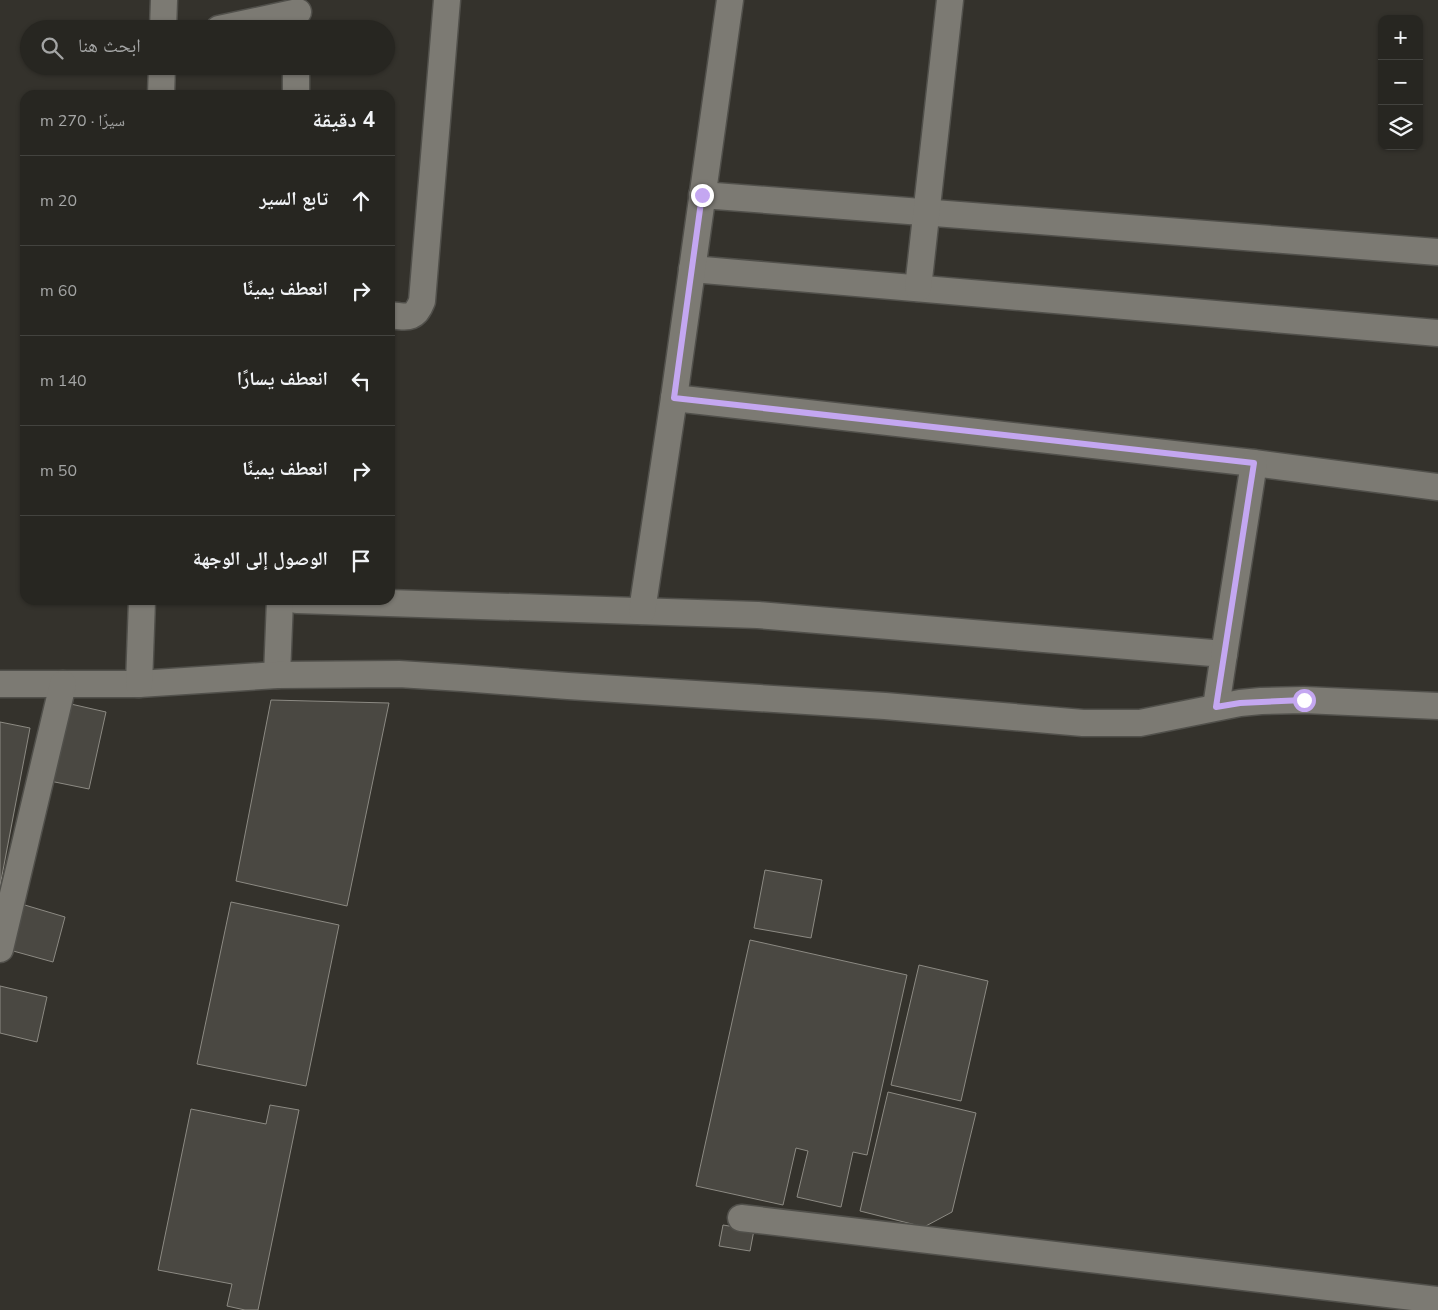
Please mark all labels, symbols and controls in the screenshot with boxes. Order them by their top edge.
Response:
map controls [1378,15,1423,150]
button: + [1378,15,1423,60]
search box [20,20,395,75]
text: ابحث هنا [78,33,141,59]
icon: search [38,34,66,62]
button: − [1378,60,1423,105]
button: layers [1378,105,1423,150]
text: 4 دقيقة [313,106,375,134]
text: سيرًا · 270 m [40,110,125,132]
route end [691,184,714,207]
text: تابع السير [259,186,328,212]
icon: ahead [347,187,375,215]
text: 20 m [40,190,77,212]
text: انعطف يمينًا [242,276,328,302]
icon: right [347,277,375,305]
text: 60 m [40,280,77,302]
text: انعطف يسارًا [237,366,328,392]
icon: left [347,367,375,395]
text: 140 m [40,370,87,392]
text: انعطف يمينًا [242,456,328,482]
icon: right [347,457,375,485]
text: 50 m [40,460,77,482]
text: الوصول إلى الوجهة [193,546,328,572]
icon: arrive [347,547,375,575]
route start [1293,689,1316,712]

